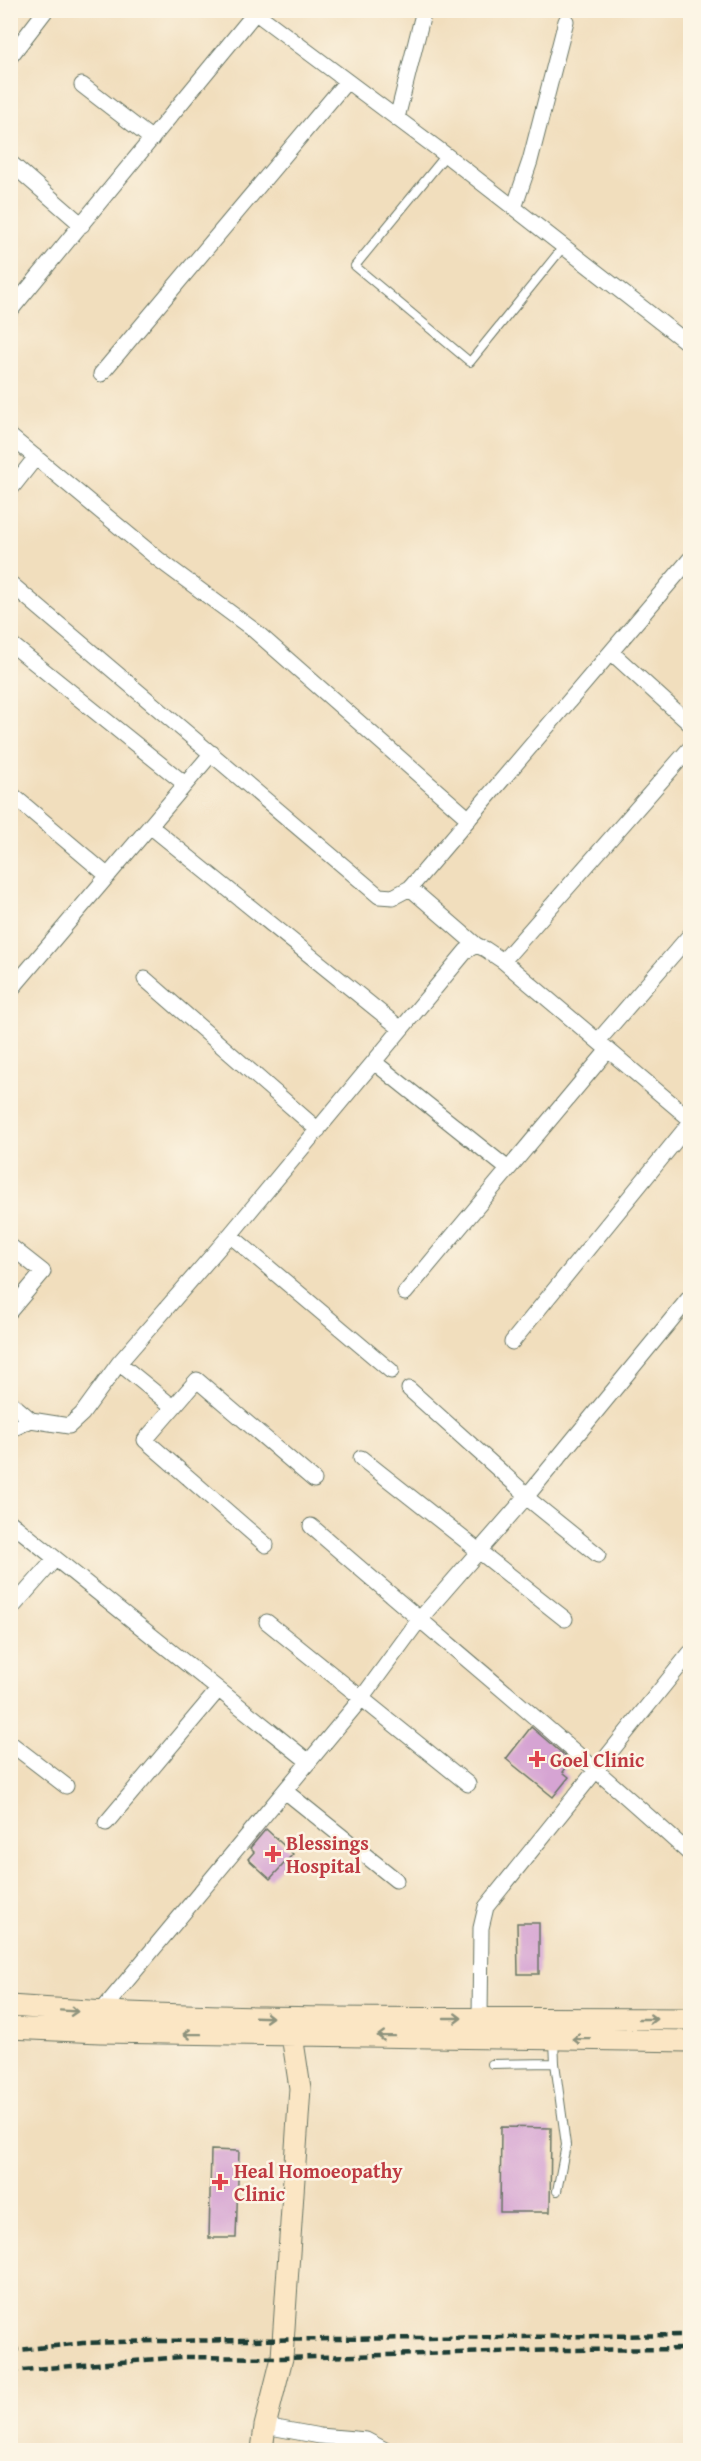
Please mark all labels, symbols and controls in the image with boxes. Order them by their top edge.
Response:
place label: Goel Clinic [550,1745,644,1774]
marker: Goel Clinic [528,1750,546,1768]
place label: Blessings Hospital [286,1828,369,1880]
marker: Blessings Hospital [264,1845,282,1863]
one-way arrow [58,2005,78,2016]
one-way arrow [253,2012,273,2023]
one-way arrow [442,2012,462,2024]
one-way arrow [637,2013,657,2025]
one-way arrow [182,2028,202,2040]
one-way arrow [377,2031,397,2042]
one-way arrow [572,2033,592,2045]
place label: Heal Homoeopathy Clinic [234,2156,403,2208]
marker: Heal Homoeopathy Clinic [211,2173,229,2191]

